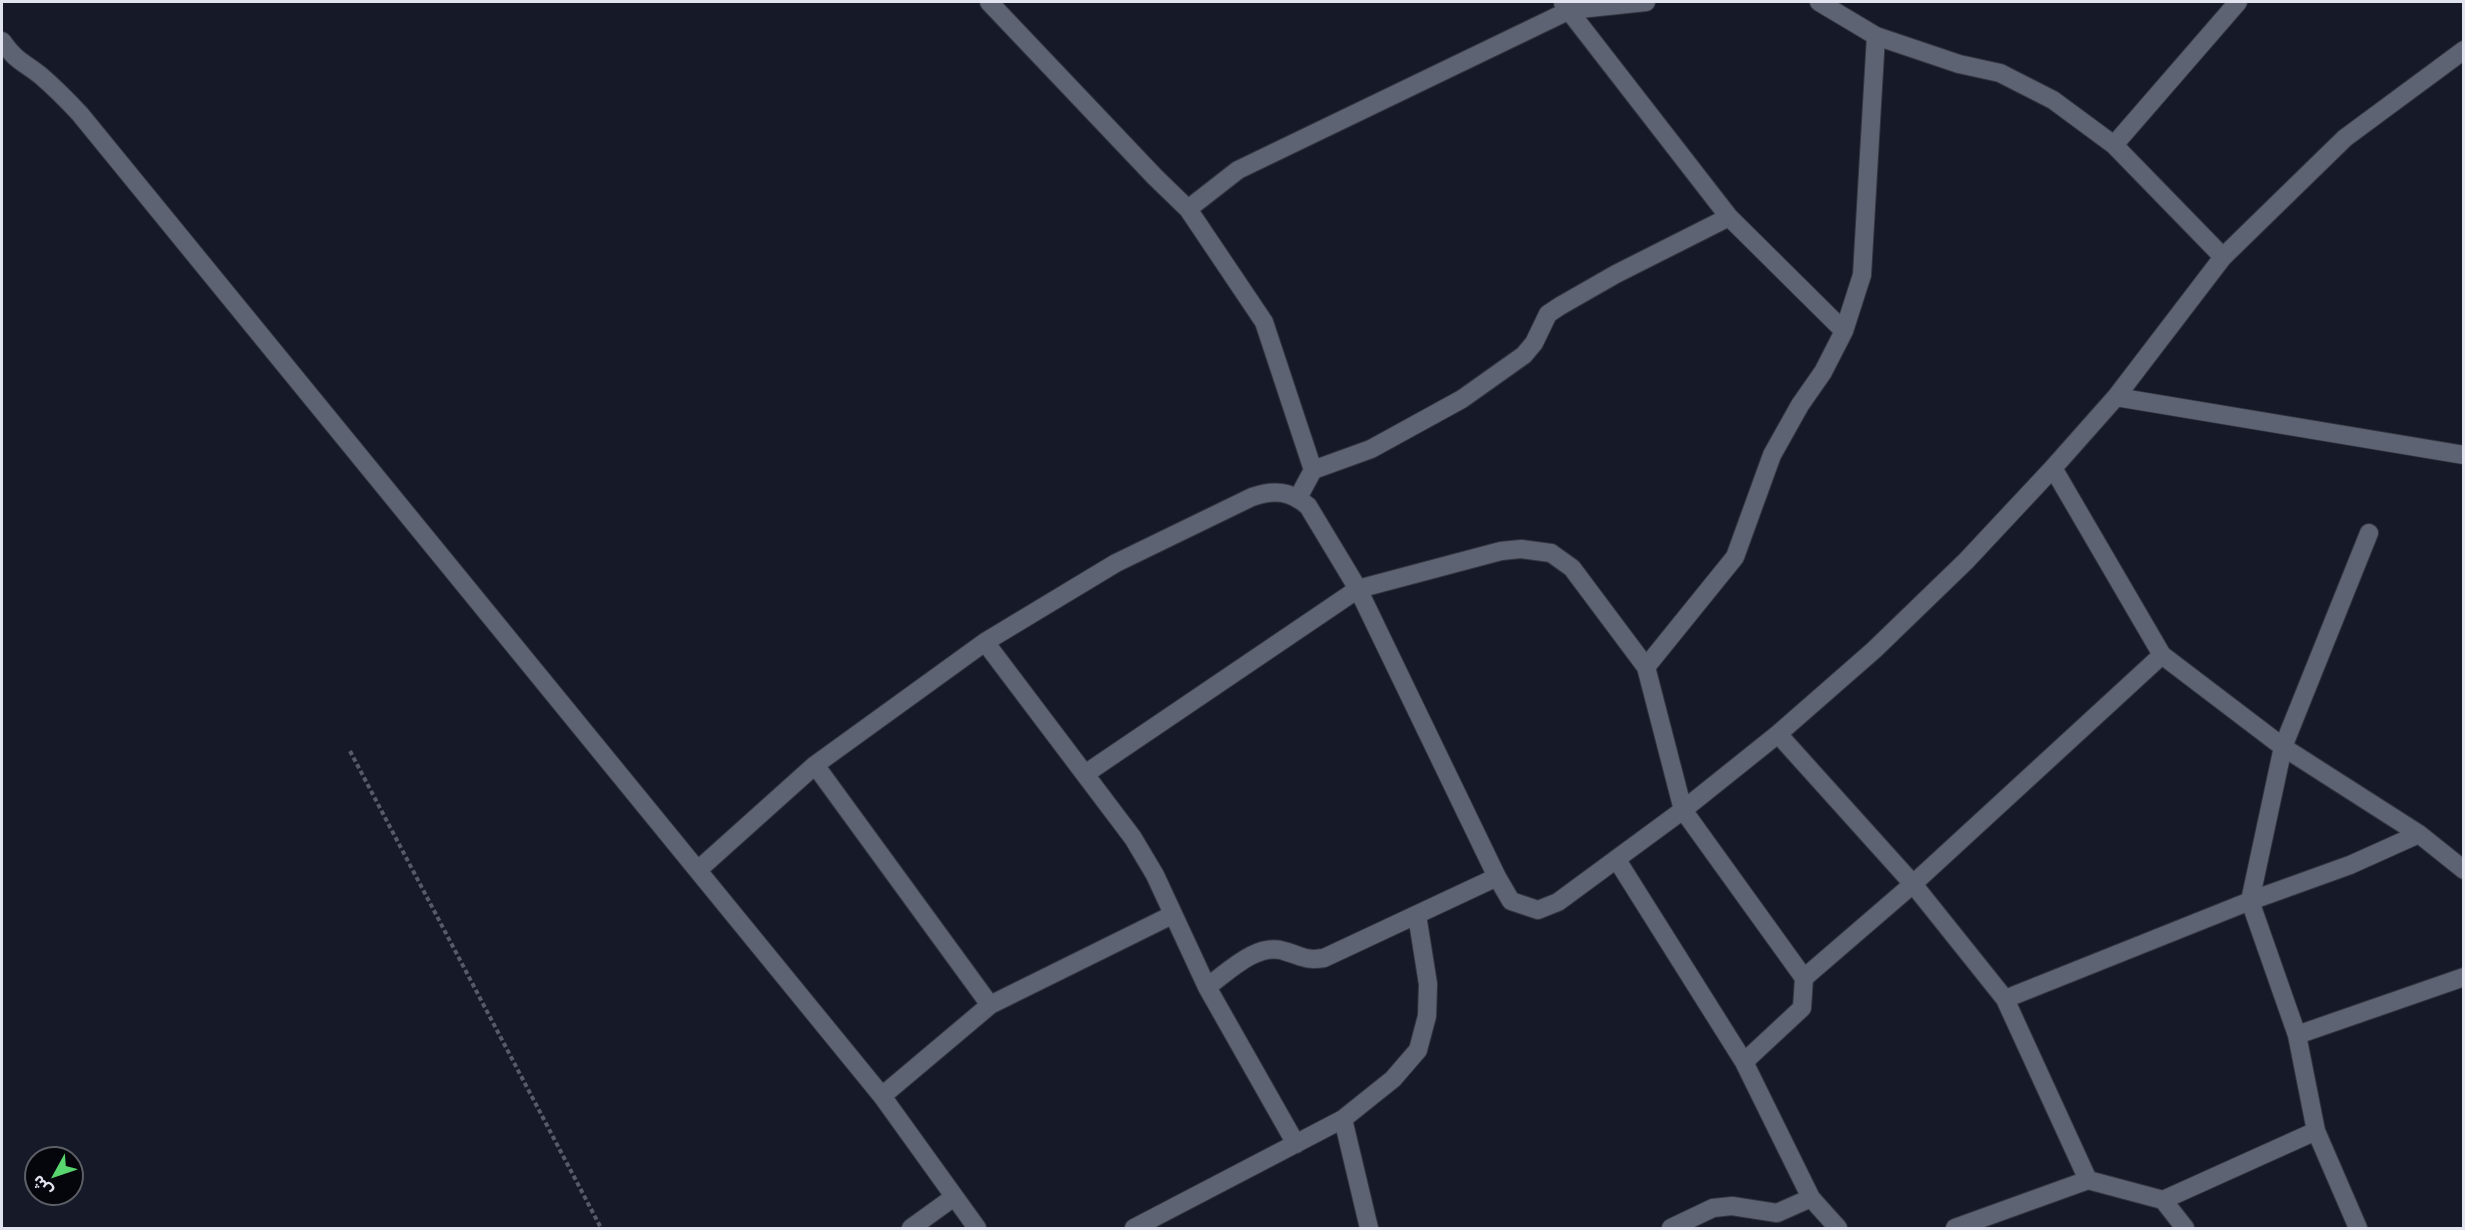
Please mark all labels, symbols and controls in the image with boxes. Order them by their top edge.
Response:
north arrow [24,1146,84,1206]
text: ش [26,1171,57,1202]

